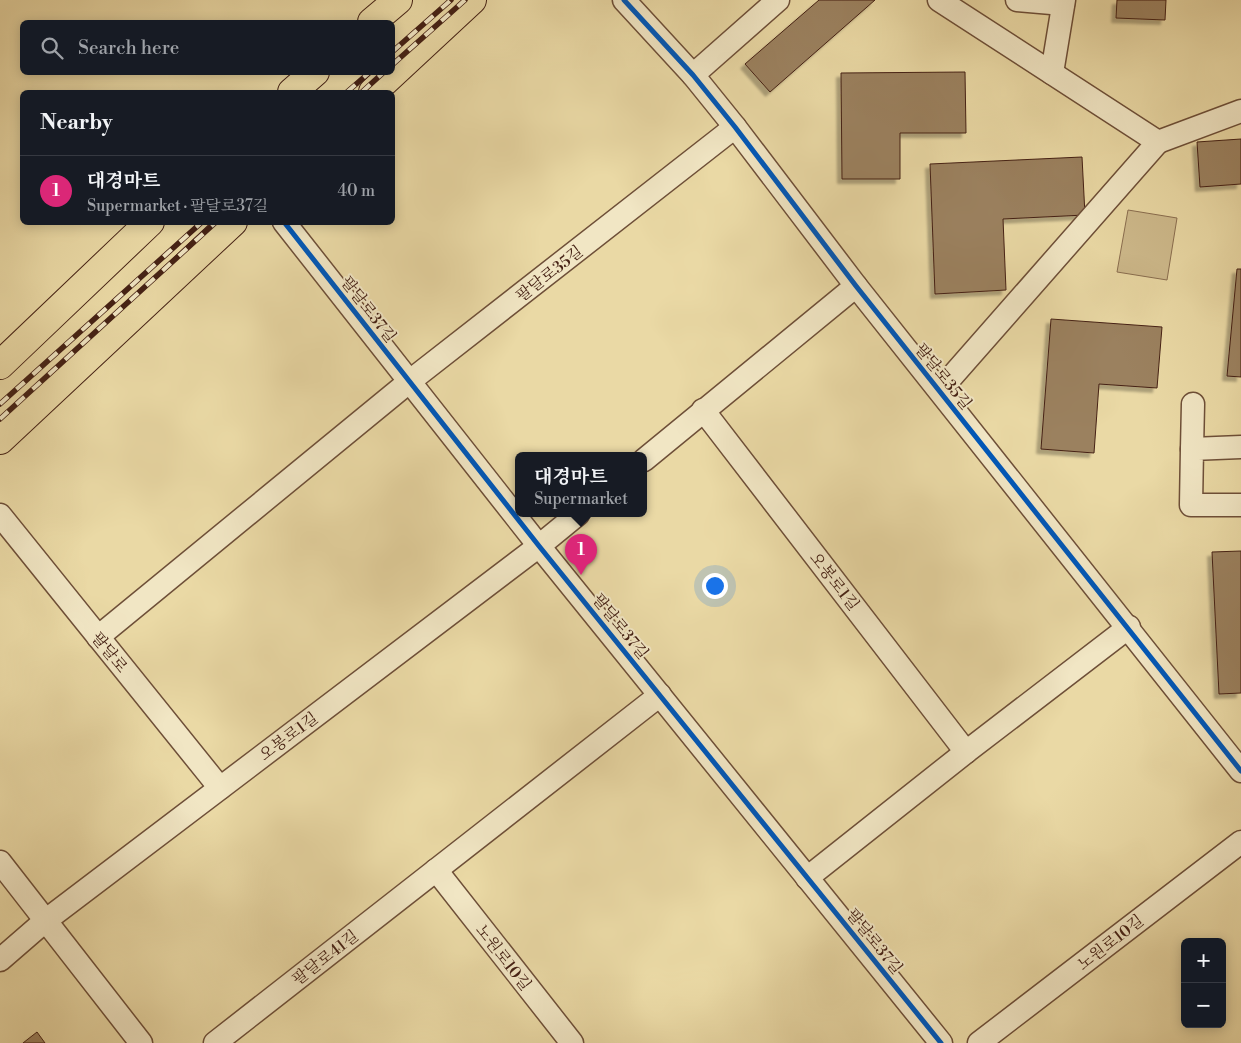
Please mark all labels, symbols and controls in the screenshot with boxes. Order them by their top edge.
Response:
search box [20,20,395,75]
icon: search [38,34,66,62]
text: Search here [78,36,179,60]
text: Nearby [40,110,113,136]
text: 대경마트 [87,169,160,193]
text: 1 [52,181,60,201]
text: 40 m [338,181,375,201]
text: Supermarket · 팔달로37길 [87,196,268,216]
street label: 팔달로35길 [512,241,587,306]
street label: 팔달로37길 [336,273,400,347]
street label: 팔달로35길 [910,339,976,414]
popup [515,452,647,517]
text: 대경마트 [534,465,608,489]
text: Supermarket [534,489,628,509]
pin: 1 [565,534,597,575]
street label: 오봉로1길 [805,548,863,615]
your location [702,573,728,599]
street label: 팔달로37길 [588,590,653,663]
street label: 팔달로 [87,628,132,677]
street label: 오봉로1길 [255,708,322,765]
street label: 팔달로37길 [842,905,907,978]
street label: 노원로10길 [1073,911,1148,975]
street label: 노원로10길 [471,920,535,995]
street label: 팔달로41길 [289,926,363,990]
map controls [1181,938,1226,1028]
button: + [1181,938,1226,983]
button: − [1181,983,1226,1028]

